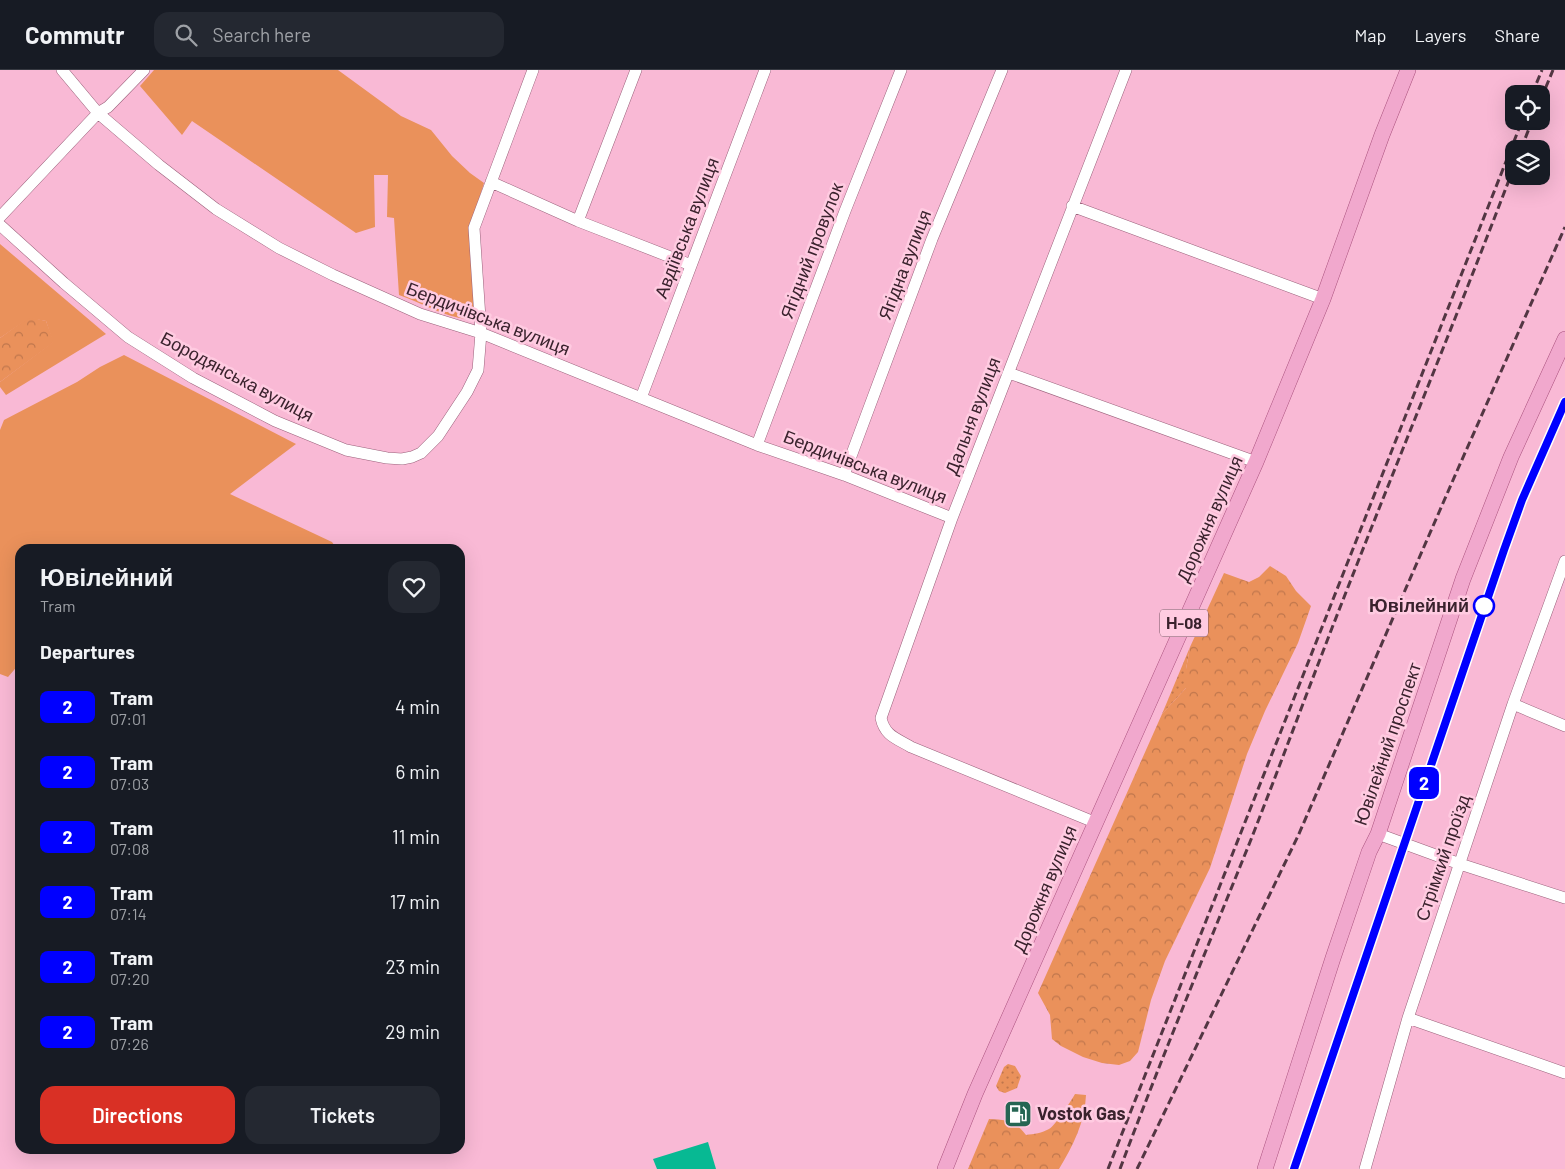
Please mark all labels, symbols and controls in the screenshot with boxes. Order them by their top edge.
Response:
search box [154,12,504,57]
text: Commutr [25,20,124,49]
icon: search [172,21,200,49]
text: Search here [212,23,311,46]
text: Map [1354,24,1386,46]
text: Layers [1414,24,1467,46]
text: Share [1495,24,1540,46]
map controls [1505,85,1550,185]
button: locate [1505,85,1550,130]
button: layers [1505,140,1550,185]
street label: Авдіївська вулиця [649,154,723,301]
street label: Ягідний провулок [775,179,847,322]
street label: Ягідна вулиця [873,207,935,323]
street label: Бердичівська вулиця [403,277,573,359]
street label: Бородянська вулиця [157,326,318,426]
street label: Дальня вулиця [940,354,1005,477]
street label: Бердичівська вулиця [780,425,950,507]
street label: Дорожня вулиця [1171,452,1247,585]
button: heart [388,561,440,613]
text: Ювілейний [40,562,173,591]
place label: Ювілейний [1369,594,1469,616]
marker: Ювілейний [1473,595,1495,617]
text: Tram [40,596,75,615]
road number: Н-08 [1160,610,1208,636]
text: Departures [40,640,135,663]
street label: Ювілейний проспект [1349,659,1425,828]
text: Tram [110,686,153,709]
text: 4 min [395,695,440,718]
text: 2 [62,696,73,718]
text: 07:01 [110,709,146,728]
text: Tram [110,751,153,774]
text: 6 min [396,760,440,783]
text: 2 [62,761,73,783]
line badge: 2 [1408,767,1440,799]
text: 2 [1419,772,1429,794]
text: 07:03 [110,774,149,793]
street label: Стрімкий проїзд [1410,791,1474,924]
text: Tram [110,816,153,839]
street label: Дорожня вулиця [1007,822,1081,955]
text: 11 min [392,825,440,848]
text: 2 [62,826,73,848]
text: 07:08 [110,839,149,858]
text: Tram [110,881,153,904]
text: 17 min [390,890,440,913]
text: 2 [62,891,73,913]
text: 07:14 [110,904,146,923]
text: Tram [110,946,153,969]
text: 23 min [386,955,440,978]
text: 2 [62,956,73,978]
text: 07:20 [110,969,150,988]
text: Tram [110,1011,153,1034]
text: 29 min [385,1020,440,1043]
text: 2 [62,1021,73,1043]
text: 07:26 [110,1034,149,1053]
button: Directions [40,1086,235,1144]
button: Tickets [245,1086,440,1144]
fuel station icon: Vostok Gas [1003,1099,1033,1129]
place label: Vostok Gas [1037,1102,1126,1124]

